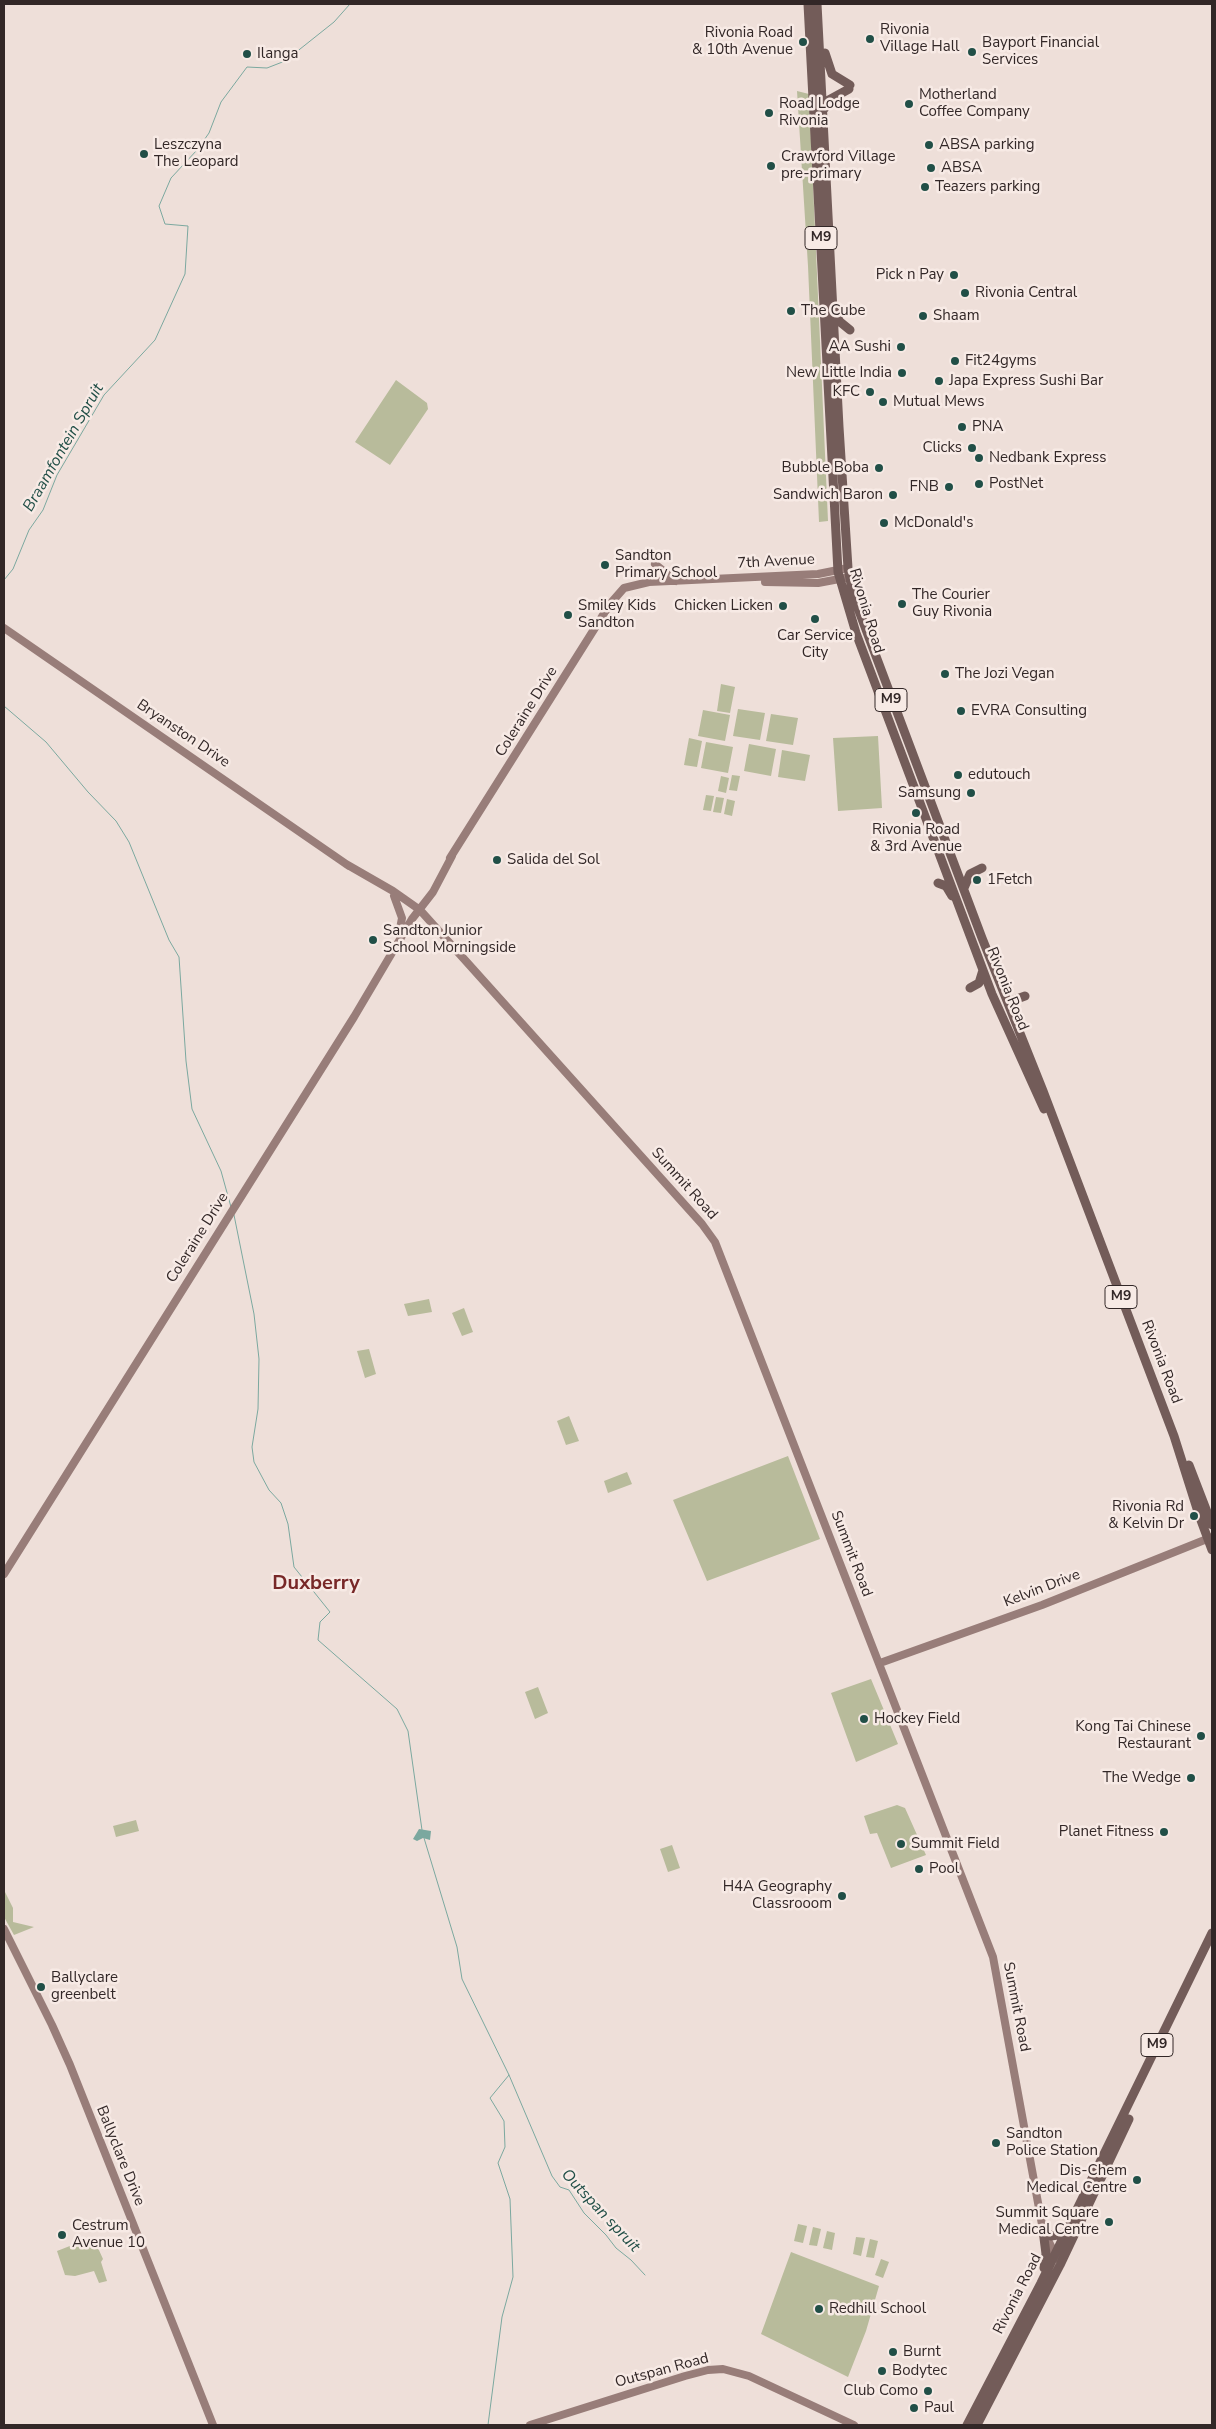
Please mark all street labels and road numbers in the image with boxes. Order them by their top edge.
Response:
road number: M9 [805,227,837,250]
street label: 7th Avenue [737,551,815,573]
street label: Rivonia Road [845,566,887,656]
street label: Coleraine Drive [492,664,562,760]
road number: M9 [875,688,907,712]
street label: Bryanston Drive [133,696,233,772]
street label: Rivonia Road [982,945,1032,1033]
street label: Summit Road [647,1144,721,1224]
street label: Coleraine Drive [163,1190,233,1286]
road number: M9 [1105,1285,1137,1308]
street label: Rivonia Road [1137,1318,1185,1406]
street label: Summit Road [826,1508,876,1600]
street label: Kelvin Drive [1001,1566,1083,1612]
street label: Summit Road [999,1961,1033,2053]
road number: M9 [1141,2034,1173,2056]
street label: Ballyclare Drive [92,2103,148,2209]
street label: Rivonia Road [990,2251,1046,2337]
street label: Outspan Road [613,2350,711,2392]

